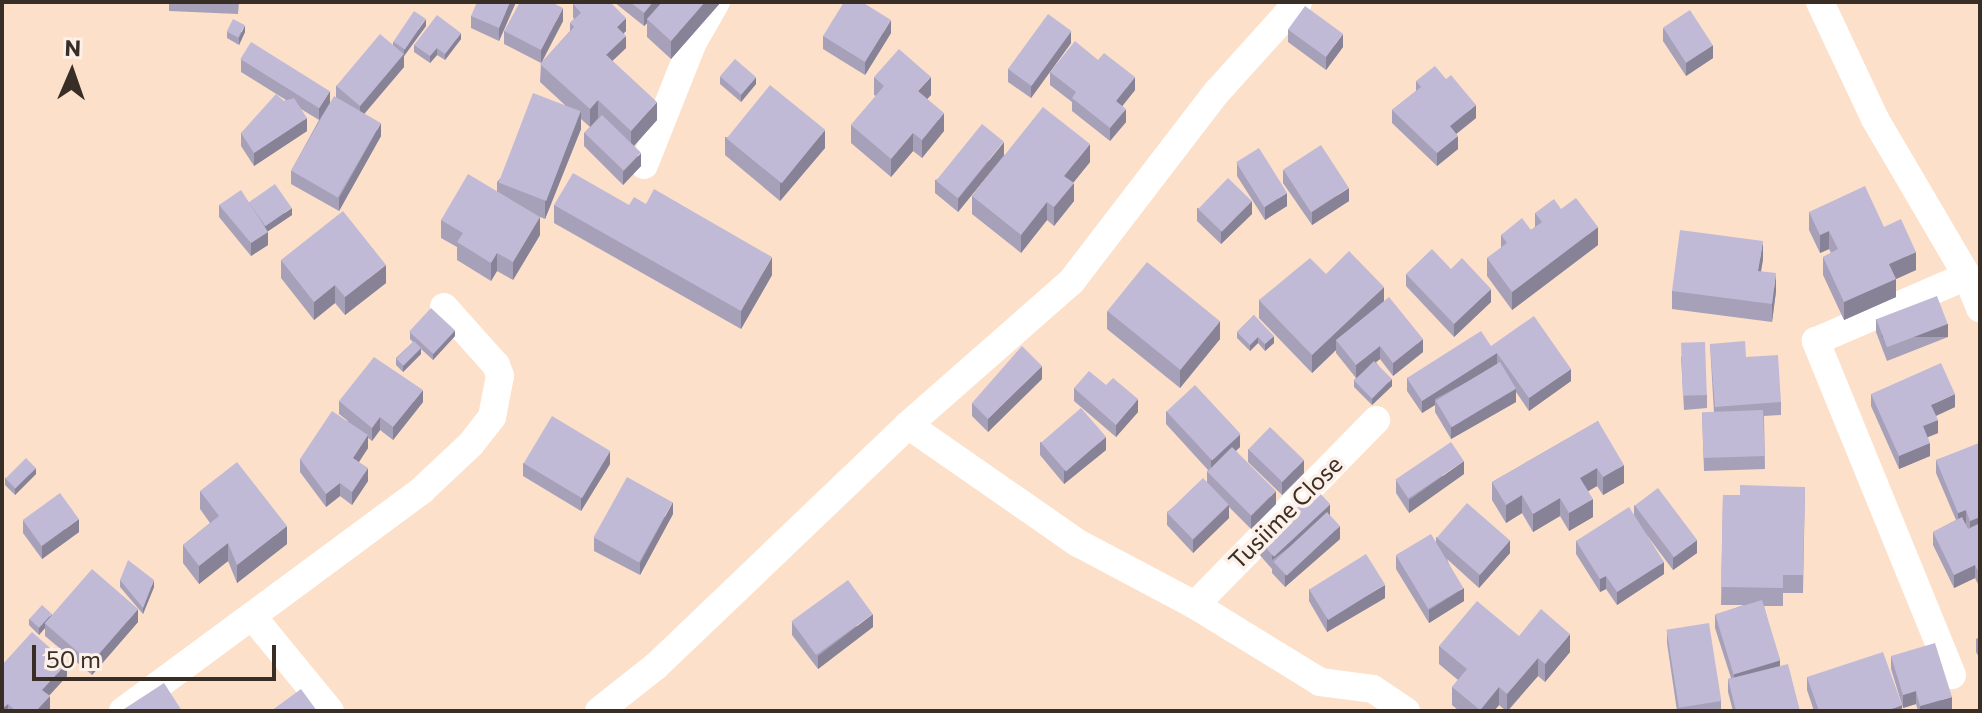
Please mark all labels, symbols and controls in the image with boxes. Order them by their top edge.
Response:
north arrow [32,32,112,112]
text: N [64,34,82,61]
street label: Tusiime Close [1222,449,1348,575]
scale bar [36,629,280,679]
text: 50 m [46,644,101,673]

